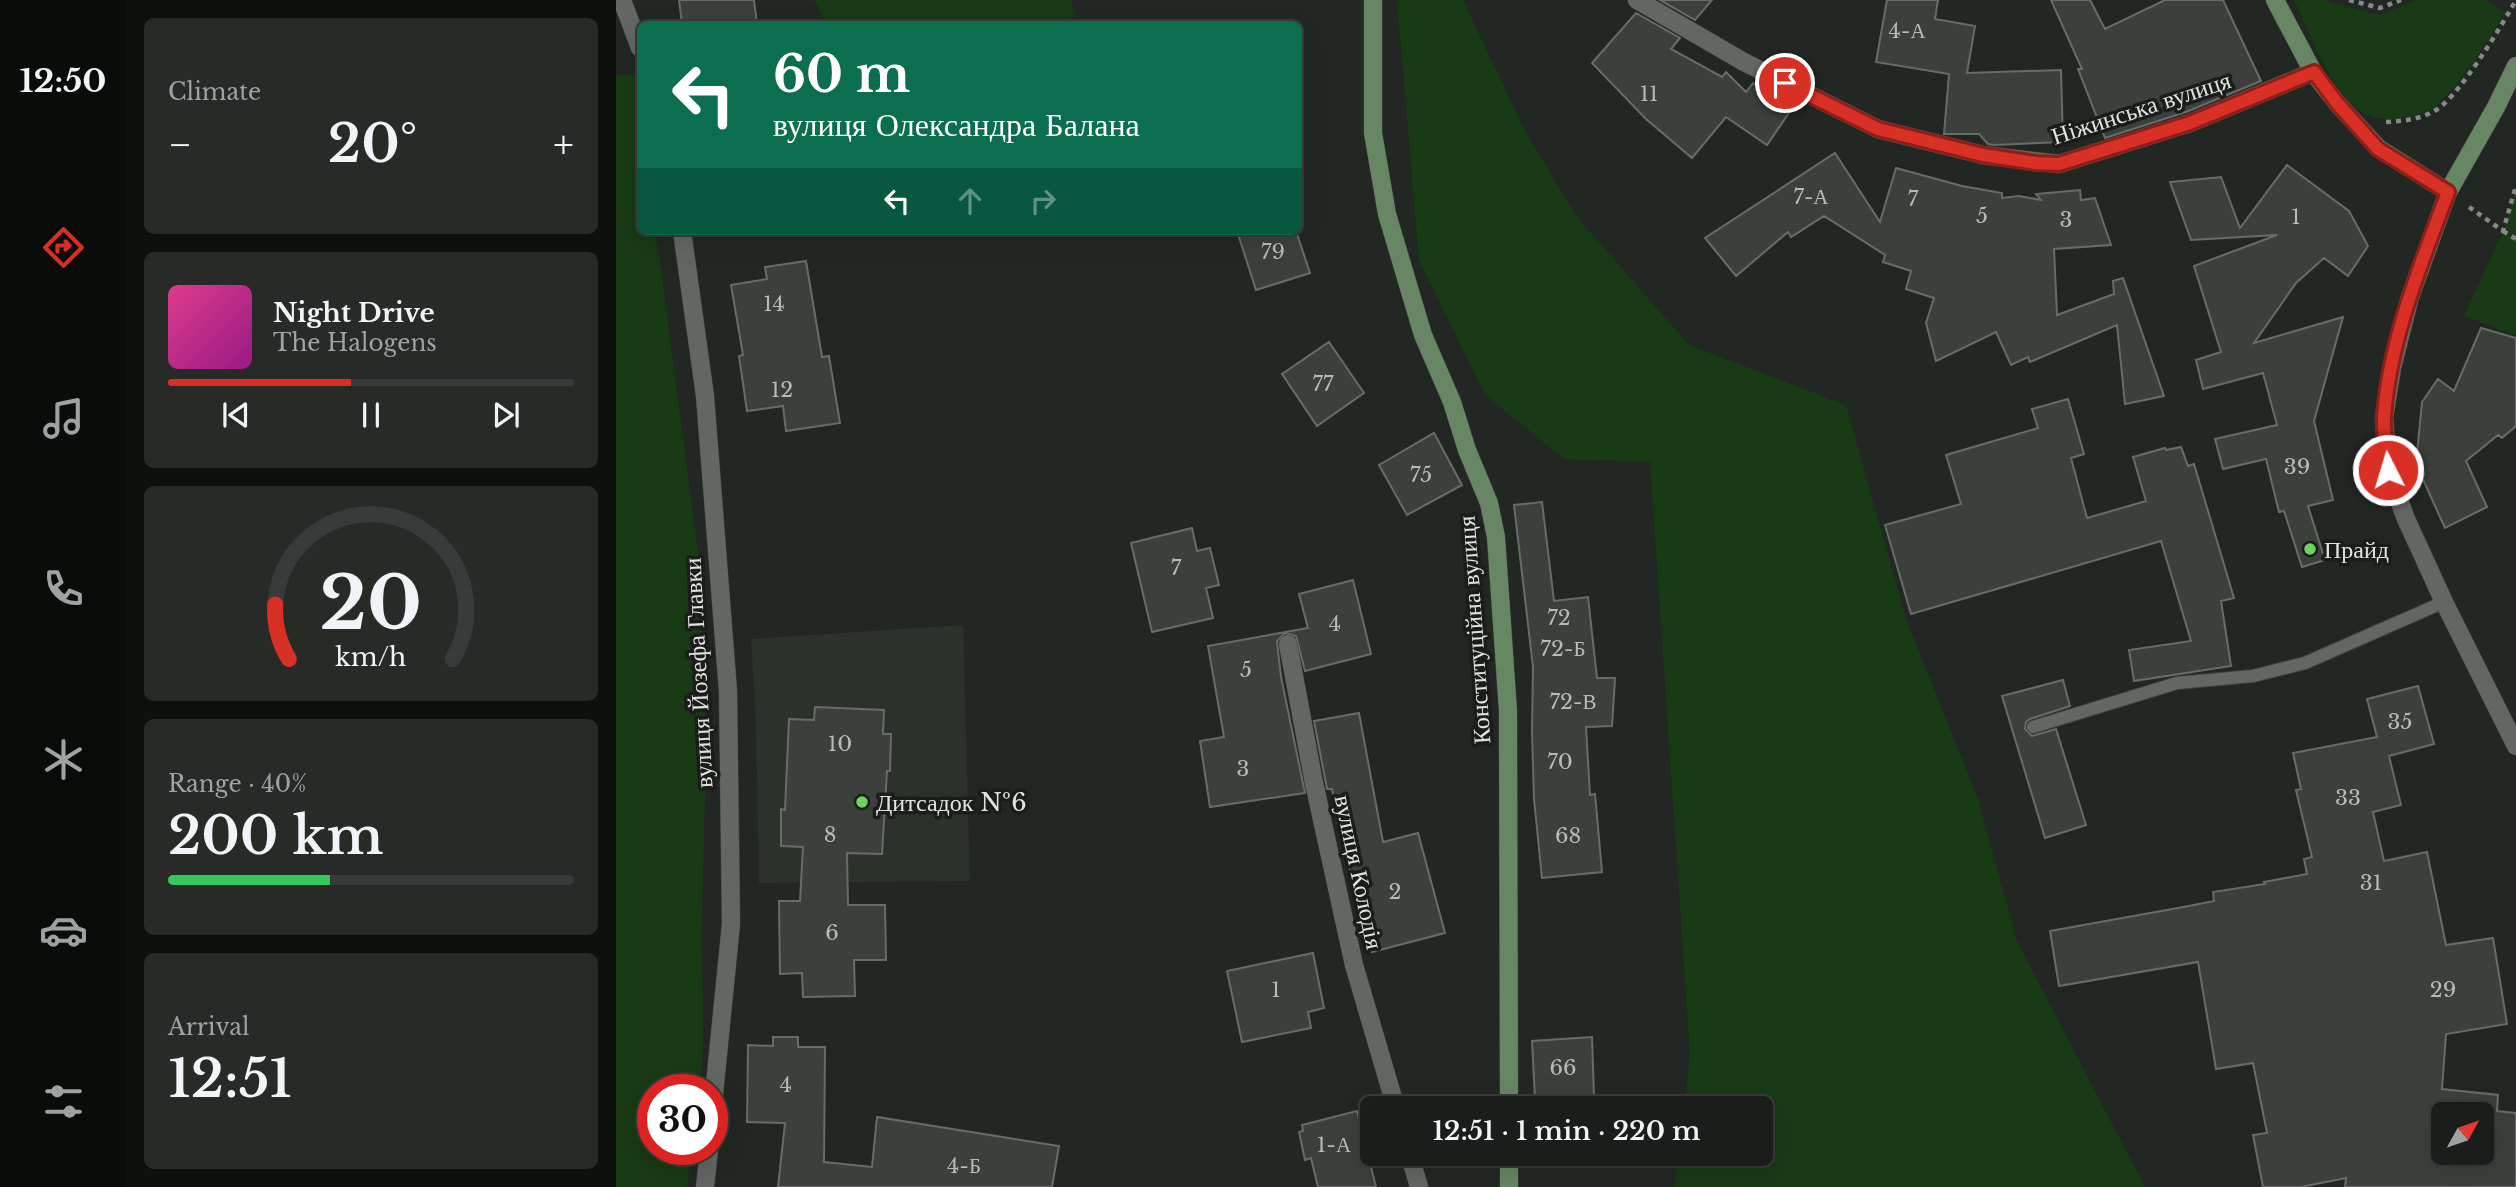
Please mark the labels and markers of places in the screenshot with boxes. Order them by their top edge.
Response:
pin [1755,53,1815,113]
place label: Прайд [2324,535,2389,564]
marker: Прайд [2302,541,2318,557]
place label: Дитсадок №6 [876,788,1027,817]
marker: Дитсадок №6 [854,794,870,810]

